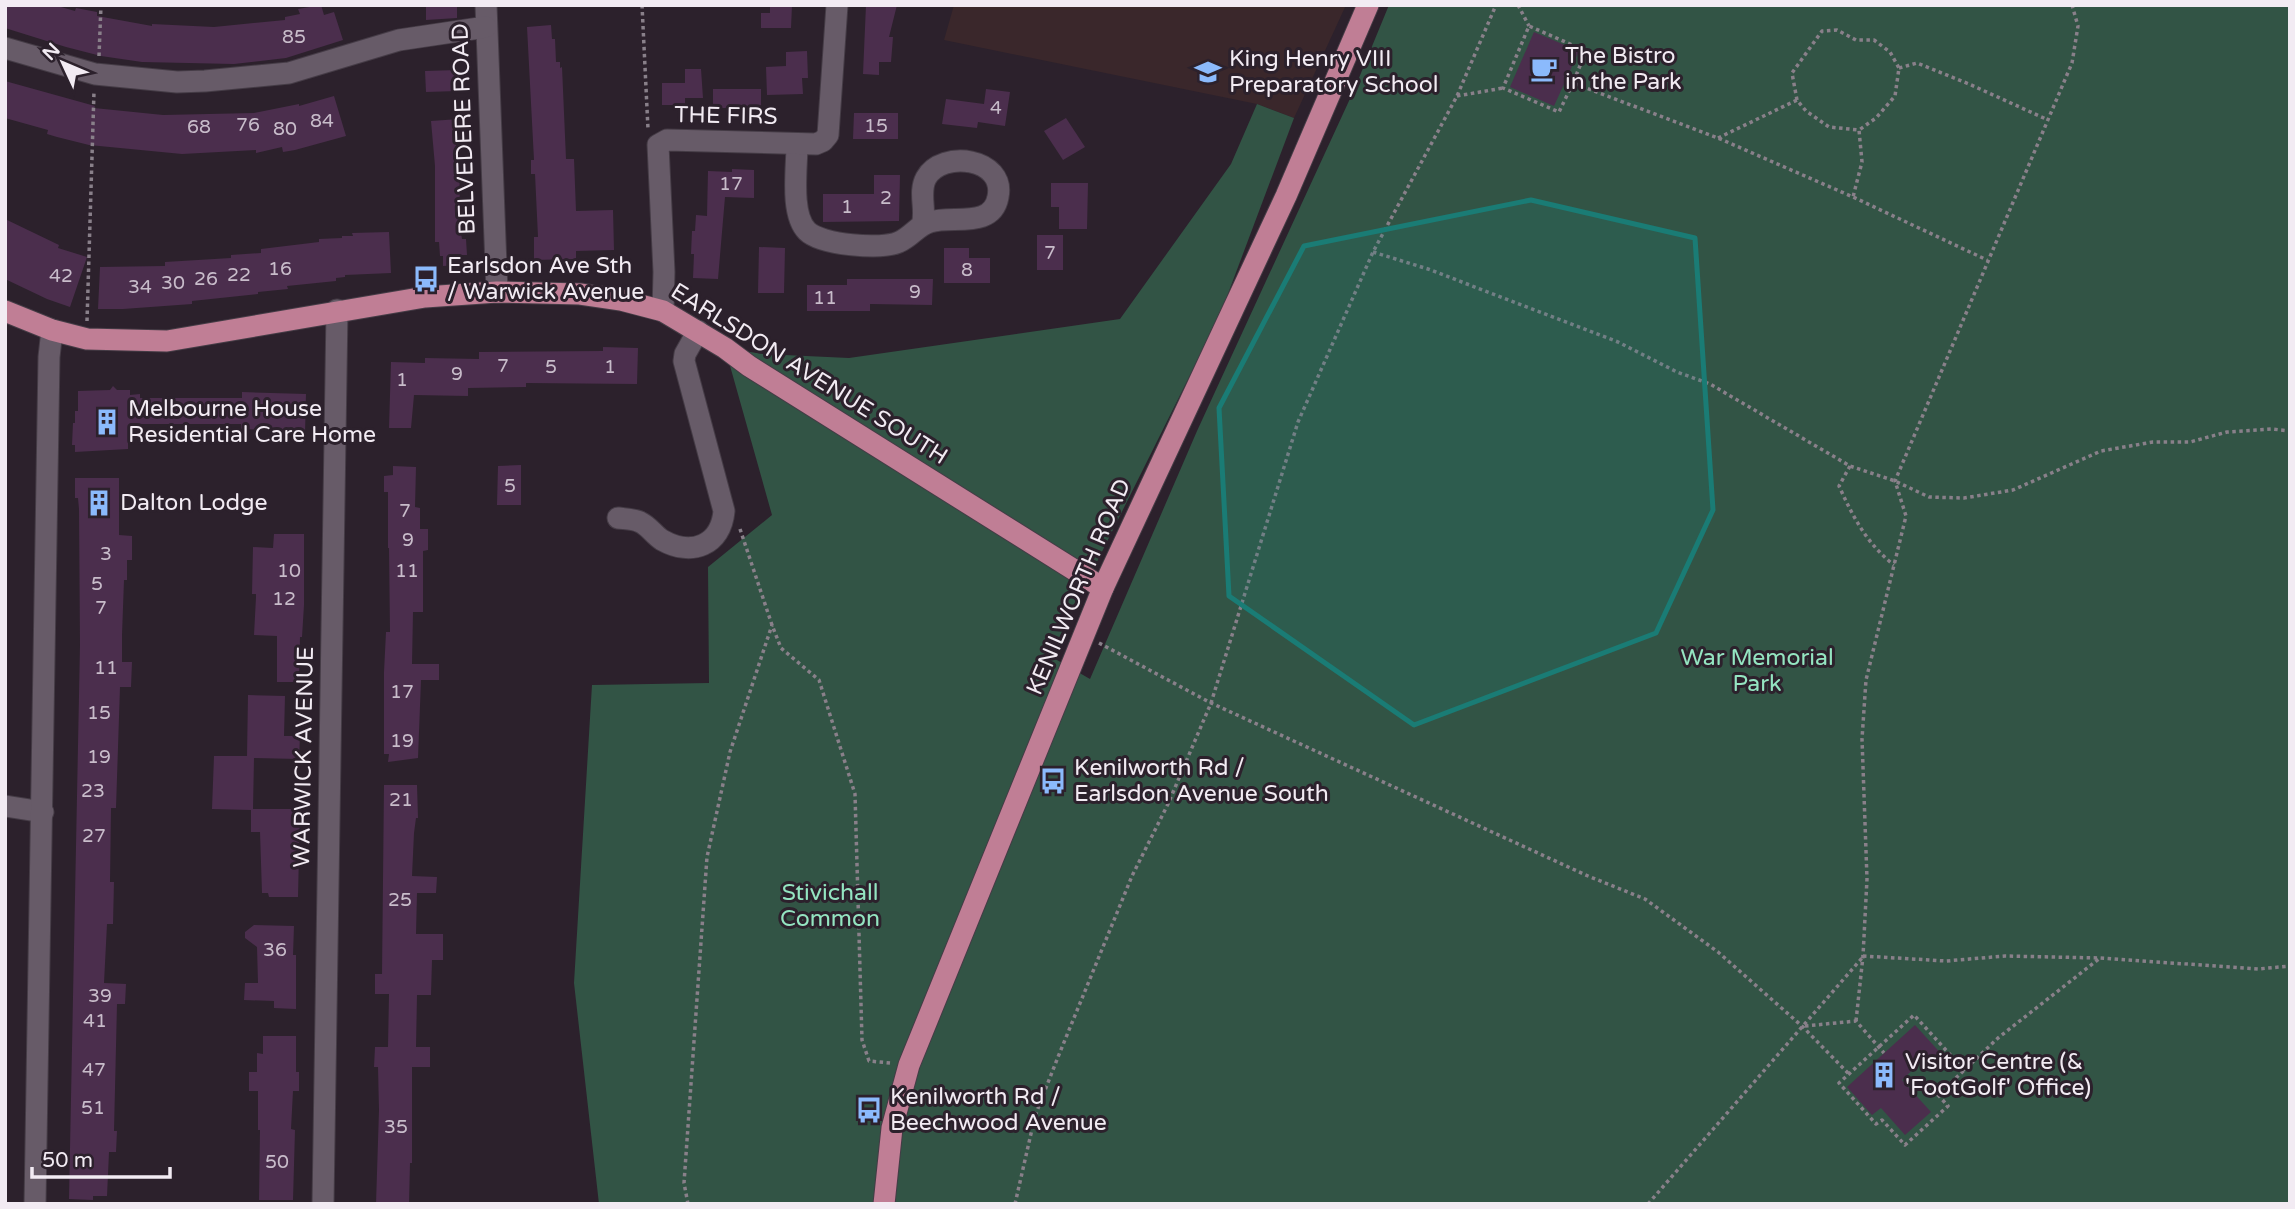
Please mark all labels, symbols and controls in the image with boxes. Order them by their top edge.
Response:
street label: BELVEDERE ROAD [446,23,482,235]
house number: 85 [282,26,306,48]
north arrow [28,28,98,98]
text: N [38,39,65,65]
place label: The Bistro in the Park [1565,42,1682,96]
place label: King Henry VIII Preparatory School [1229,45,1439,99]
cafe icon: The Bistro in the Park [1529,54,1559,84]
school or university icon: King Henry VIII Preparatory School [1193,57,1223,87]
house number: 4 [990,97,1002,119]
street label: THE FIRS [674,101,778,131]
house number: 84 [310,110,334,132]
house number: 76 [236,114,260,136]
house number: 15 [864,115,888,137]
house number: 68 [187,116,211,138]
house number: 80 [273,118,297,140]
house number: 17 [719,173,743,195]
house number: 2 [880,187,892,209]
house number: 1 [841,196,853,218]
house number: 7 [1044,242,1056,264]
place label: Earlsdon Ave Sth / Warwick Avenue [447,252,644,306]
house number: 16 [268,258,292,280]
house number: 8 [961,259,973,281]
house number: 22 [227,264,251,286]
bus stop icon: Earlsdon Ave Sth / Warwick Avenue [411,264,441,294]
house number: 42 [49,265,73,287]
house number: 26 [194,268,218,290]
house number: 30 [161,272,185,294]
house number: 34 [128,276,152,298]
street label: EARLSDON AVENUE SOUTH [665,277,953,471]
house number: 9 [909,281,921,303]
house number: 11 [813,287,837,309]
house number: 7 [497,355,509,377]
house number: 5 [545,356,557,378]
house number: 1 [604,356,616,378]
house number: 9 [451,363,463,385]
house number: 1 [396,369,408,391]
place label: Melbourne House Residential Care Home [128,395,376,449]
building icon: Melbourne House Residential Care Home [92,407,122,437]
house number: 5 [504,475,516,497]
street label: KENILWORTH ROAD [1021,475,1137,699]
building icon: Dalton Lodge [84,488,114,518]
place label: Dalton Lodge [120,489,268,517]
house number: 7 [399,500,411,522]
house number: 9 [402,529,414,551]
house number: 3 [100,543,112,565]
house number: 10 [277,560,301,582]
house number: 11 [395,560,419,582]
house number: 5 [91,573,103,595]
house number: 12 [272,588,296,610]
house number: 7 [95,597,107,619]
park label: War Memorial Park [1680,644,1834,698]
street label: WARWICK AVENUE [288,646,320,868]
house number: 11 [94,657,118,679]
house number: 17 [390,681,414,703]
house number: 15 [87,702,111,724]
house number: 19 [390,730,414,752]
house number: 19 [87,746,111,768]
place label: Kenilworth Rd / Earlsdon Avenue South [1074,754,1329,808]
bus stop icon: Kenilworth Rd / Earlsdon Avenue South [1038,766,1068,796]
house number: 23 [81,780,105,802]
house number: 21 [389,789,413,811]
house number: 27 [82,825,106,847]
park label: Stivichall Common [780,879,880,933]
house number: 25 [388,889,412,911]
house number: 36 [263,939,287,961]
house number: 39 [88,985,112,1007]
house number: 41 [83,1010,107,1032]
place label: Visitor Centre (& 'FootGolf' Office) [1905,1048,2091,1102]
house number: 47 [82,1059,106,1081]
building icon: Visitor Centre (& 'FootGolf' Office) [1869,1060,1899,1090]
place label: Kenilworth Rd / Beechwood Avenue [890,1083,1107,1137]
bus stop icon: Kenilworth Rd / Beechwood Avenue [854,1095,884,1125]
house number: 51 [81,1097,105,1119]
house number: 35 [384,1116,408,1138]
scale bar [32,1136,170,1180]
text: 50 m [42,1148,93,1173]
house number: 50 [265,1151,289,1173]

